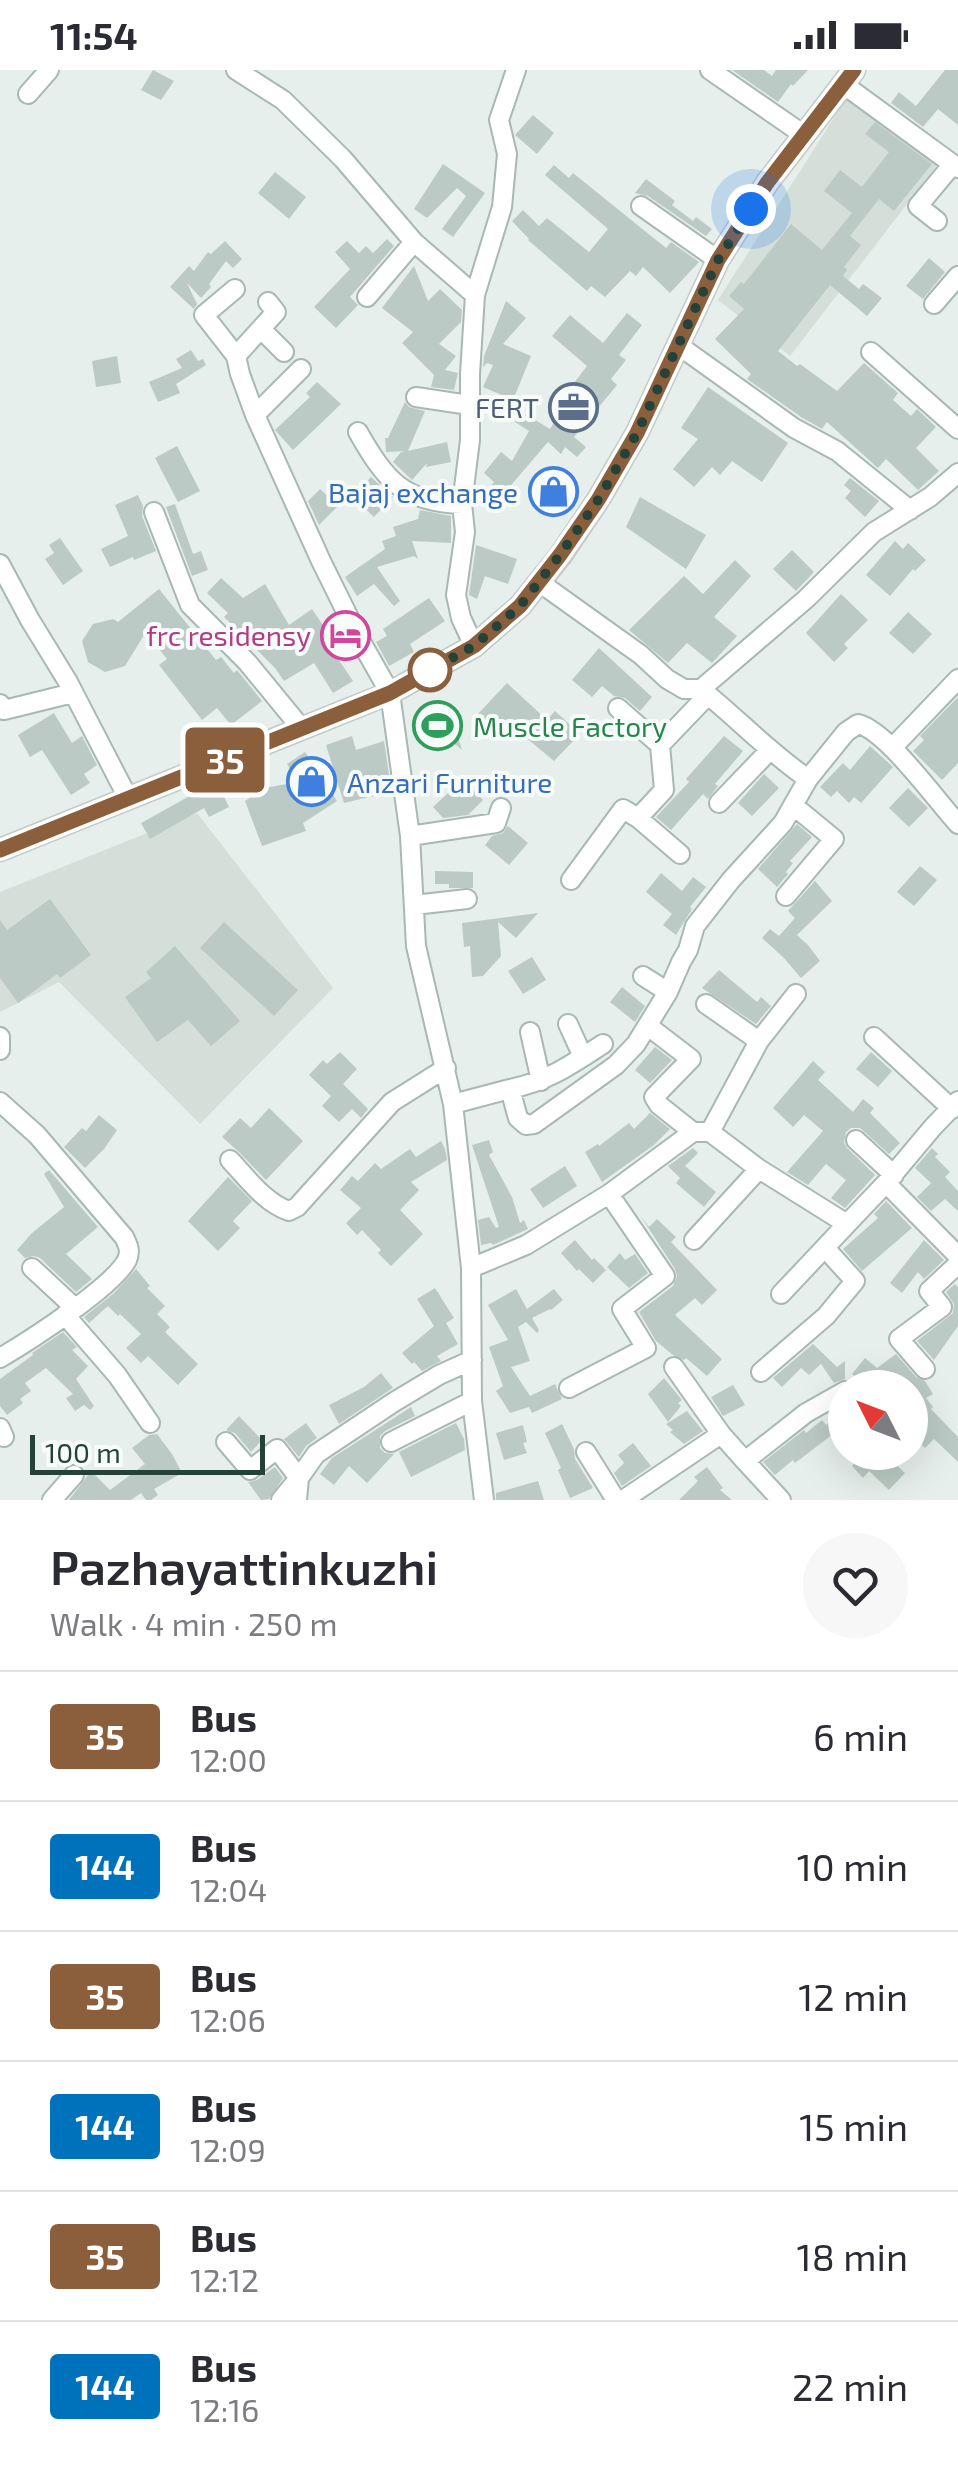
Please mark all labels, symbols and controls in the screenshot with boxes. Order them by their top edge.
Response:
text: 11:54 [50,12,138,58]
your location [726,184,776,234]
office icon: FERT [548,381,600,433]
place label: FERT [475,390,539,424]
shop icon: Bajaj exchange [527,466,579,518]
place label: Bajaj exchange [328,475,518,509]
hotel icon: frc residensy [320,609,372,661]
place label: frc residensy [146,618,311,652]
unlabelled marker [409,649,451,691]
sports icon: Muscle Factory [412,700,464,752]
place label: Muscle Factory [473,709,667,743]
line badge: 35 [180,728,270,792]
text: 35 [205,739,245,781]
shop icon: Anzari Furniture [286,756,338,808]
place label: Anzari Furniture [347,765,552,799]
north arrow [828,1370,928,1470]
map controls [828,1370,928,1470]
scale bar [30,1430,265,1474]
text: 100 m [45,1435,121,1469]
button: heart [803,1533,908,1638]
text: Pazhayattinkuzhi [50,1537,438,1595]
text: Walk · 4 min · 250 m [50,1604,338,1642]
text: Bus [190,1694,257,1740]
text: 6 min [813,1713,908,1759]
text: 35 [85,1715,125,1757]
text: 12:00 [190,1740,267,1778]
text: Bus [190,1824,257,1870]
text: 10 min [797,1843,908,1889]
text: 144 [75,1845,135,1887]
text: 12:04 [190,1870,267,1908]
text: Bus [190,1954,257,2000]
text: 12 min [798,1973,908,2019]
text: 35 [85,1975,125,2017]
text: 12:06 [190,2000,266,2038]
text: Bus [190,2084,257,2130]
text: 15 min [799,2103,908,2149]
text: 144 [75,2105,135,2147]
text: 12:09 [190,2130,266,2168]
text: Bus [190,2214,257,2260]
text: 18 min [797,2233,908,2279]
text: 35 [85,2235,125,2277]
text: 12:12 [190,2260,259,2298]
text: Bus [190,2344,257,2390]
text: 22 min [792,2363,908,2409]
text: 144 [75,2365,135,2407]
text: 12:16 [190,2390,259,2428]

